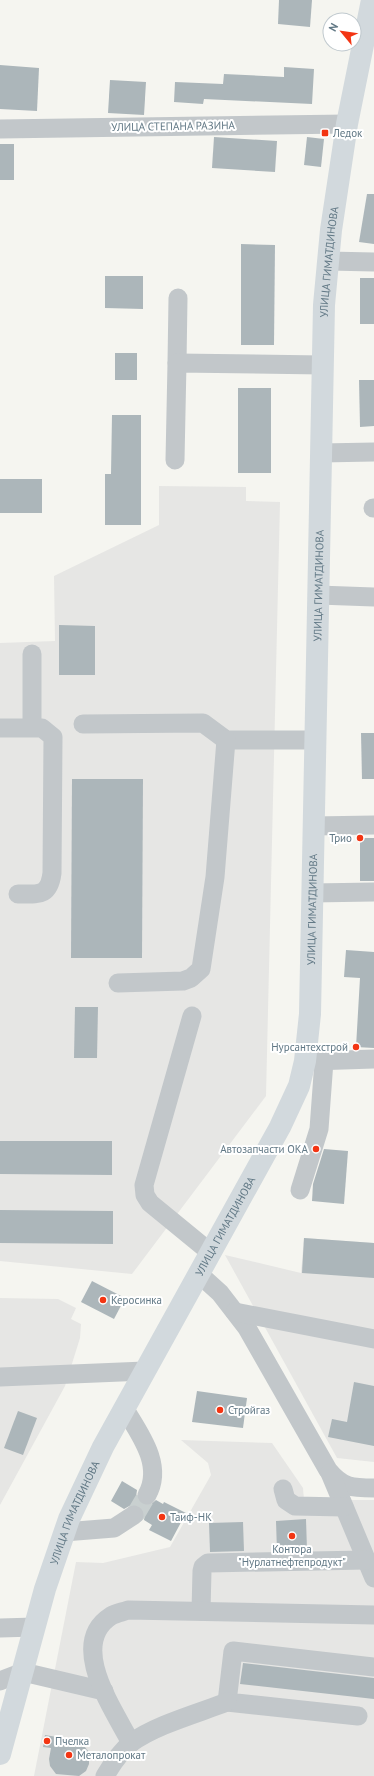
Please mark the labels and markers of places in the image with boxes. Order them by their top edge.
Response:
place label: Ледок [332,126,363,140]
marker: Ледок [320,128,330,138]
place label: Трио [329,831,352,845]
marker: Трио [355,833,365,843]
place label: Нурсантехстрой [271,1040,348,1054]
marker: Нурсантехстрой [351,1042,361,1052]
place label: Автозапчасти ОКА [220,1142,309,1156]
marker: Автозапчасти ОКА [311,1144,321,1154]
place label: Керосинка [111,1293,162,1307]
marker: Керосинка [98,1295,108,1305]
place label: Стройгаз [228,1403,270,1417]
marker: Стройгаз [215,1405,225,1415]
place label: Таиф-НК [170,1510,212,1524]
marker: Таиф-НК [157,1512,167,1522]
marker: Контора "Нурлатнефтепродукт" [287,1531,297,1541]
place label: Контора "Нурлатнефтепродукт" [238,1542,346,1569]
place label: Пчелка [55,1734,89,1748]
marker: Пчелка [42,1736,52,1746]
place label: Металопрокат [77,1748,146,1762]
marker: Металопрокат [64,1750,74,1760]

